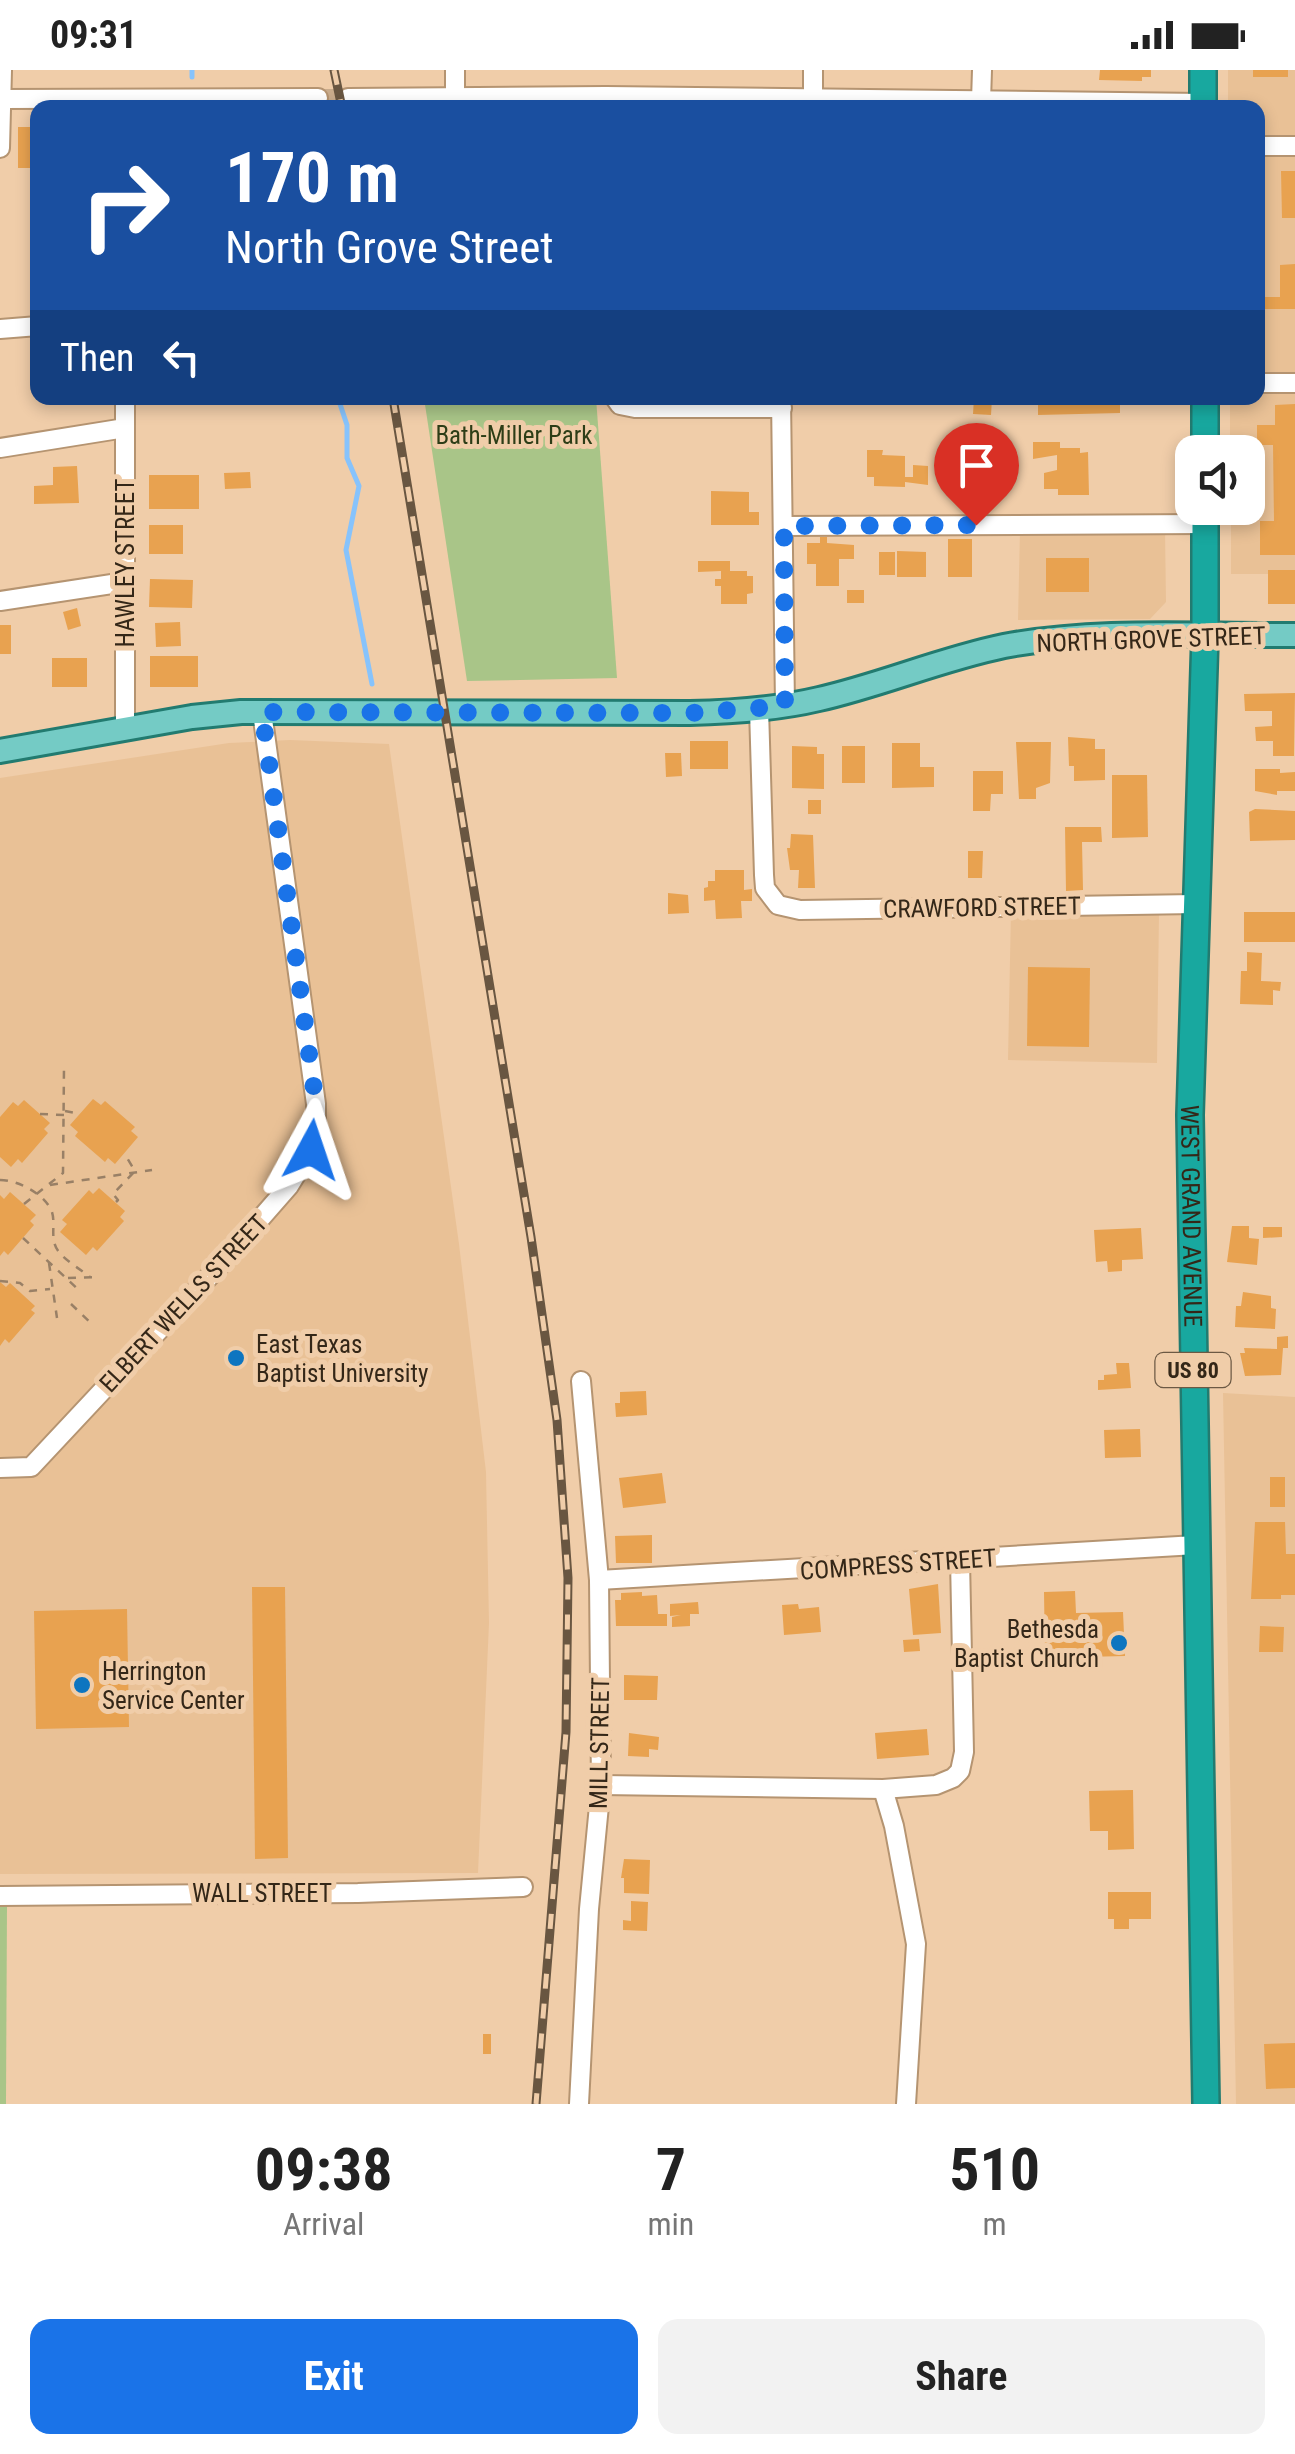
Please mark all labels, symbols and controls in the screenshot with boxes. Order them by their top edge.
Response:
text: 09:31 [50,13,137,57]
text: 170 m [225,137,399,219]
icon: right [60,140,190,270]
text: North Grove Street [225,221,554,274]
icon: left [154,330,209,385]
text: Then [60,336,134,380]
park label: Bath-Miller Park [435,421,593,450]
pin [934,423,1019,526]
map controls [1175,435,1265,525]
button: sound [1175,435,1265,525]
icon: arrive [949,438,1004,493]
street label: HAWLEY STREET [111,479,140,647]
street label: NORTH GROVE STREET [1036,621,1266,658]
street label: CRAWFORD STREET [883,891,1081,924]
position arrow [259,1098,363,1202]
street label: WEST GRAND AVENUE [1175,1104,1207,1327]
street label: ELBERT WELLS STREET [94,1209,273,1398]
place label: East Texas Baptist University [256,1330,428,1388]
marker: East Texas Baptist University [225,1347,247,1369]
road number: US 80 [1156,1353,1230,1387]
street label: COMPRESS STREET [799,1543,997,1586]
place label: Bethesda Baptist Church [954,1615,1099,1673]
marker: Bethesda Baptist Church [1108,1632,1130,1654]
place label: Herrington Service Center [102,1657,245,1715]
marker: Herrington Service Center [71,1674,93,1696]
street label: MILL STREET [584,1677,615,1809]
street label: WALL STREET [192,1879,332,1908]
text: 09:38 [255,2134,393,2205]
text: 7 [656,2134,686,2205]
text: 510 [949,2134,1040,2205]
text: Arrival [283,2205,364,2243]
text: min [647,2205,694,2243]
text: m [983,2205,1007,2243]
button: Exit [30,2319,638,2434]
button: Share [658,2319,1265,2434]

